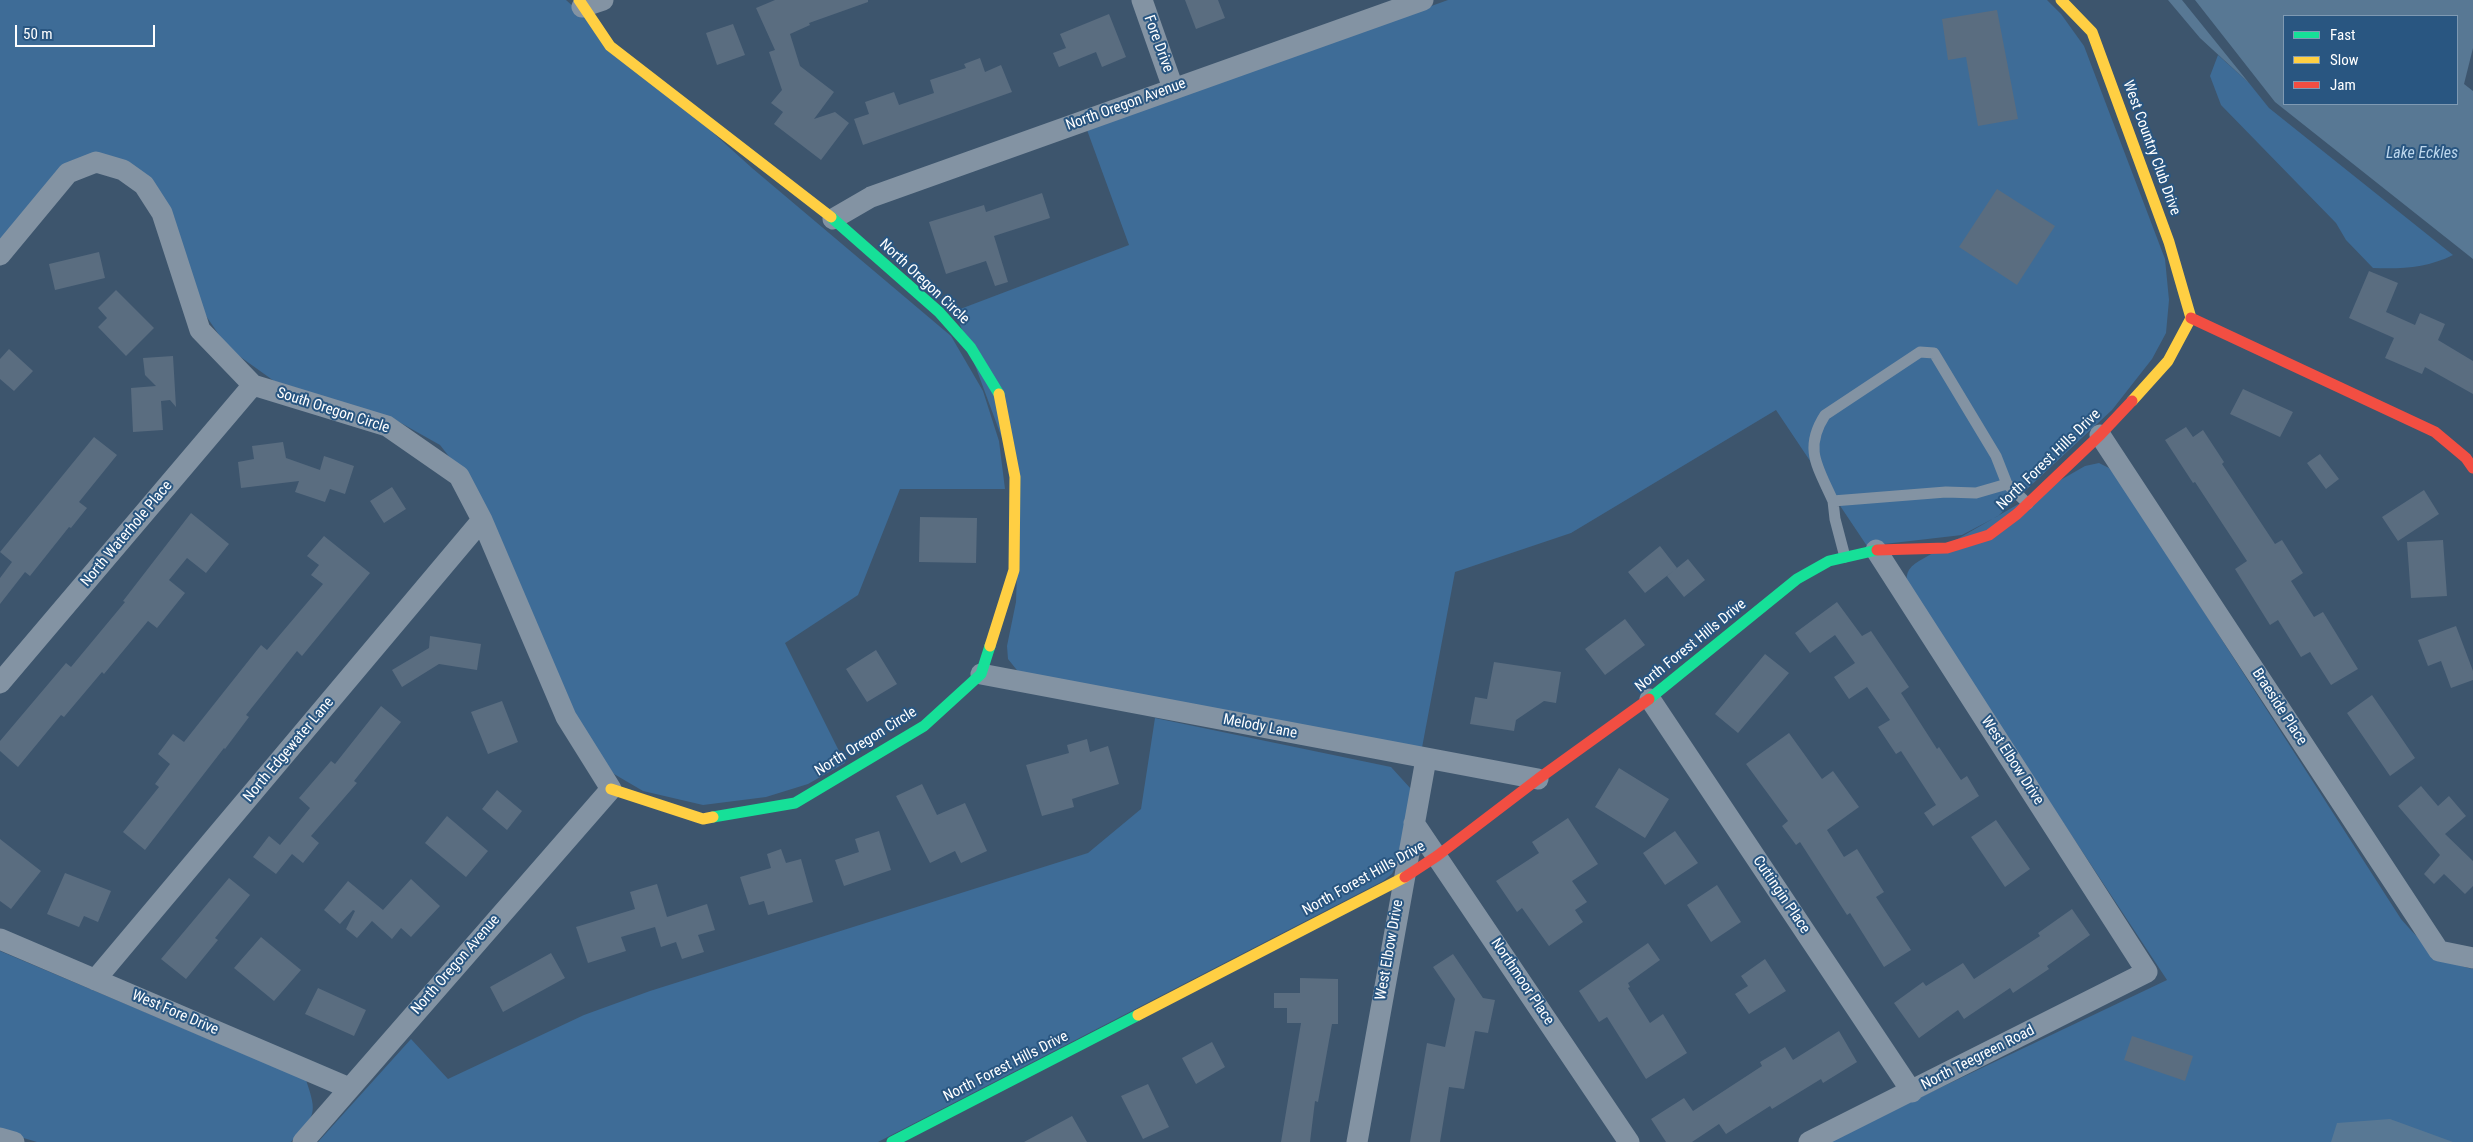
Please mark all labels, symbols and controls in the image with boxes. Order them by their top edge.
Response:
street label: Fore Drive [1139,13,1177,75]
scale bar [18,15,158,47]
legend [2283,15,2458,105]
text: 50 m [23,25,53,43]
text: Fast [2330,26,2355,44]
text: Slow [2330,51,2359,69]
street label: North Oregon Avenue [1064,75,1188,135]
text: Jam [2330,76,2356,94]
street label: West Country Club Drive [2118,78,2184,218]
water label: Lake Eckles [2386,144,2458,164]
street label: North Oregon Circle [875,236,973,328]
street label: South Oregon Circle [274,384,392,438]
street label: North Forest Hills Drive [1993,406,2105,514]
street label: North Waterhole Place [77,477,177,591]
street label: North Forest Hills Drive [1632,596,1750,696]
street label: Braeside Place [2248,665,2310,749]
street label: North Edgewater Lane [240,694,338,806]
street label: North Oregon Circle [812,703,920,781]
street label: Melody Lane [1221,711,1299,743]
street label: West Elbow Drive [1977,713,2047,809]
street label: North Forest Hills Drive [1300,838,1428,920]
street label: Cuttingin Place [1748,853,1814,937]
street label: West Elbow Drive [1372,898,1408,1002]
street label: North Oregon Avenue [408,911,504,1019]
street label: Northmoor Place [1486,935,1558,1029]
street label: West Fore Drive [129,987,221,1039]
street label: North Teegreen Road [1918,1022,2038,1094]
street label: North Forest Hills Drive [941,1028,1071,1106]

